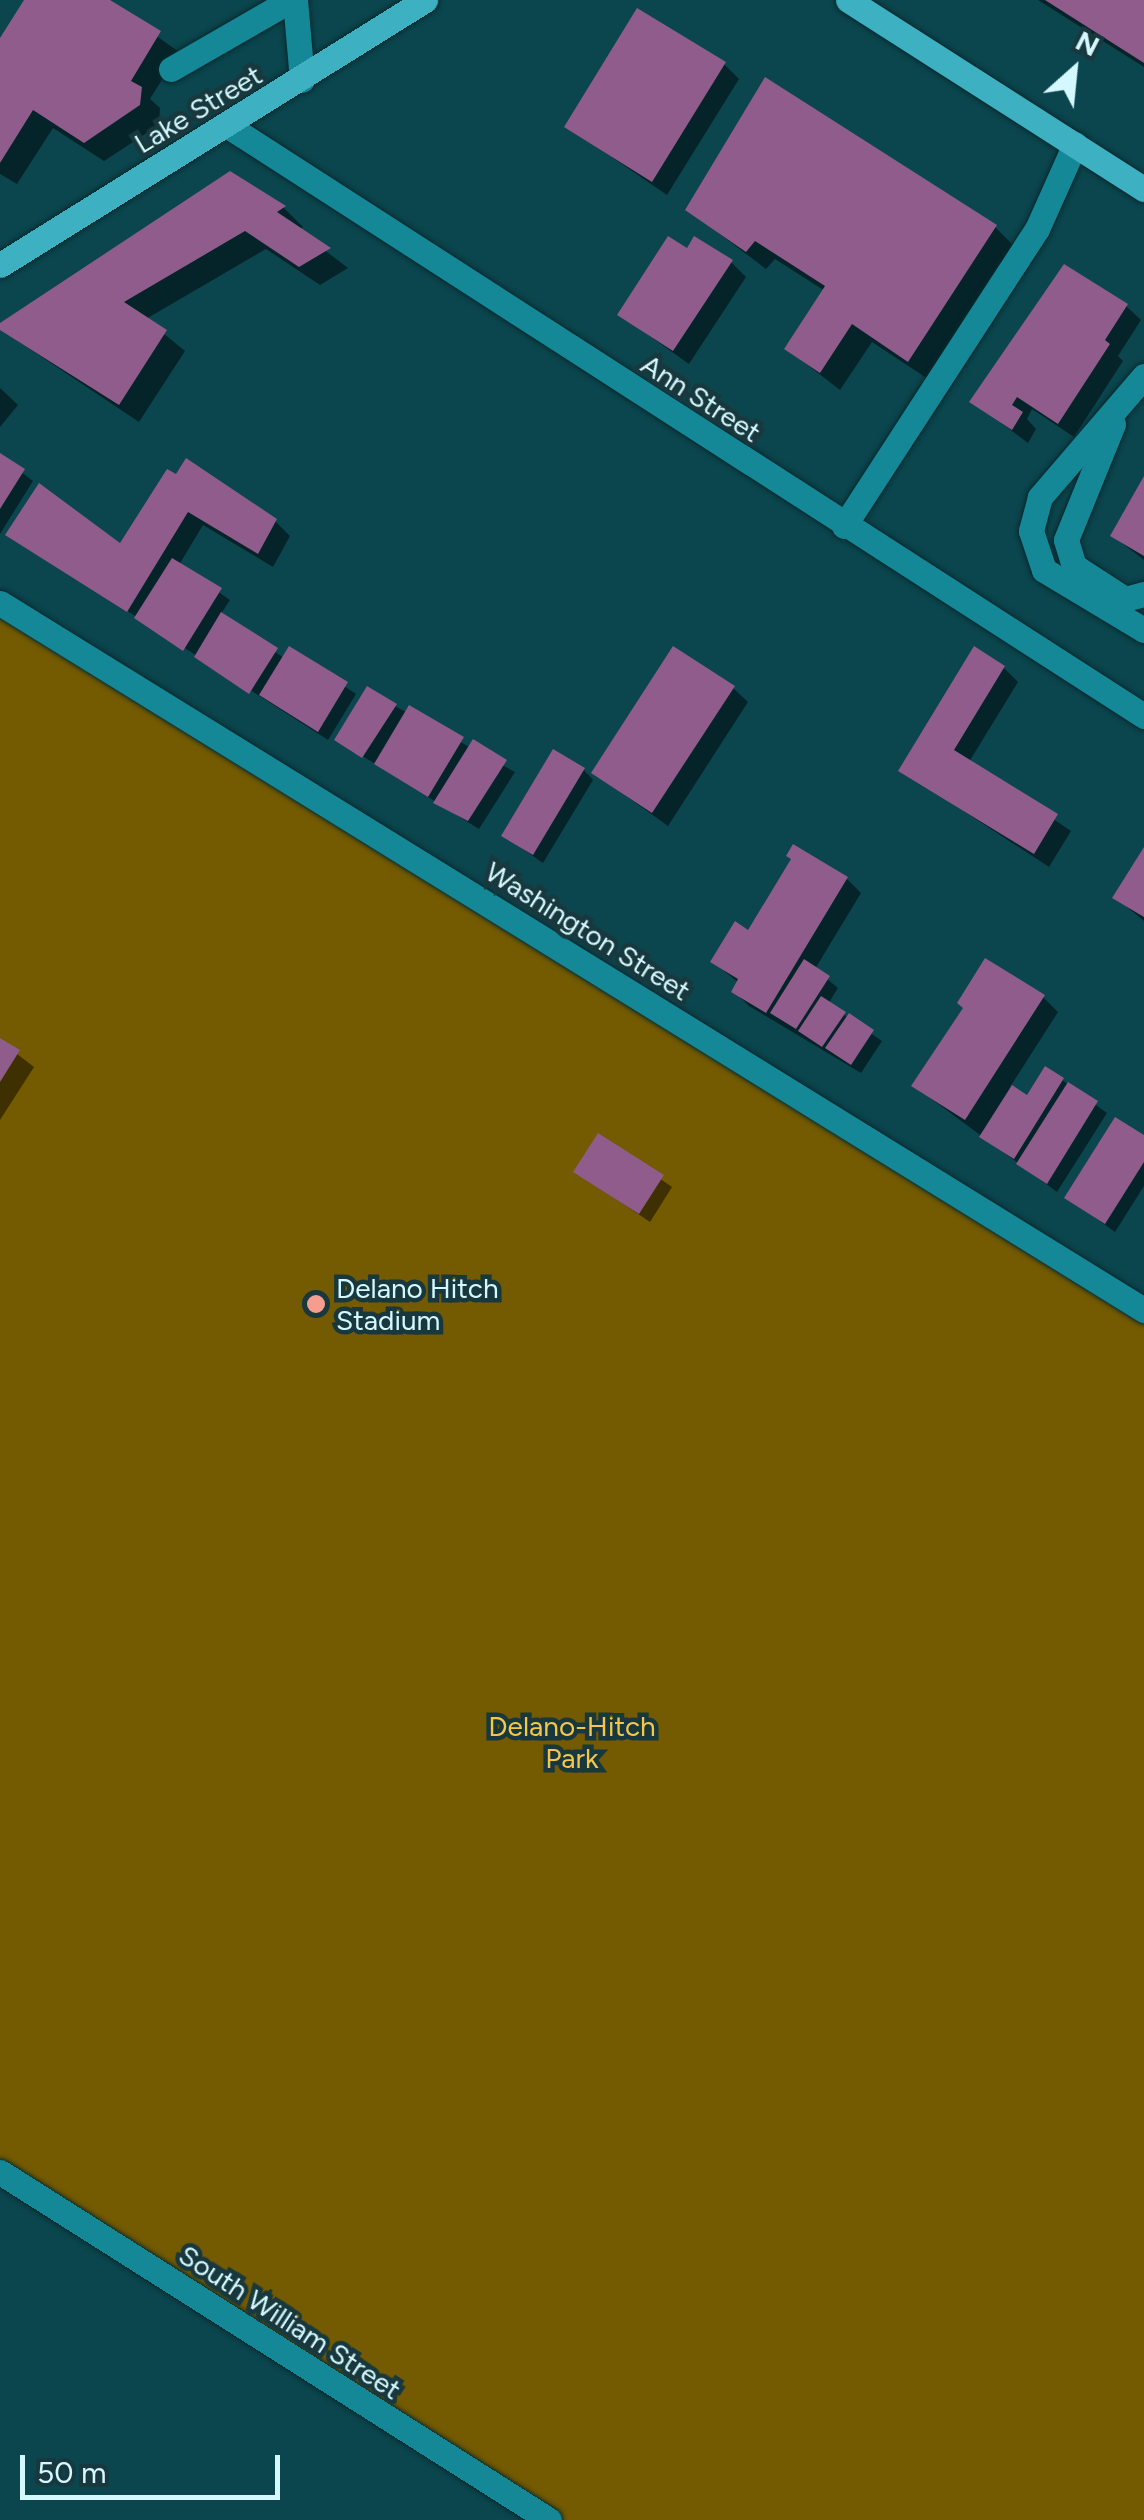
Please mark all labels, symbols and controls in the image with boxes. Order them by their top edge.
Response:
north arrow [1024,20,1124,120]
text: N [1070,23,1105,63]
street label: Lake Street [128,58,268,160]
street label: Ann Street [635,347,767,449]
street label: Washington Street [479,855,697,1007]
place label: Delano Hitch Stadium [336,1271,499,1337]
marker: Delano Hitch Stadium [305,1293,327,1315]
park label: Delano-Hitch Park [488,1709,656,1775]
street label: South William Street [173,2238,407,2406]
scale bar [25,2435,285,2497]
text: 50 m [37,2454,106,2491]

